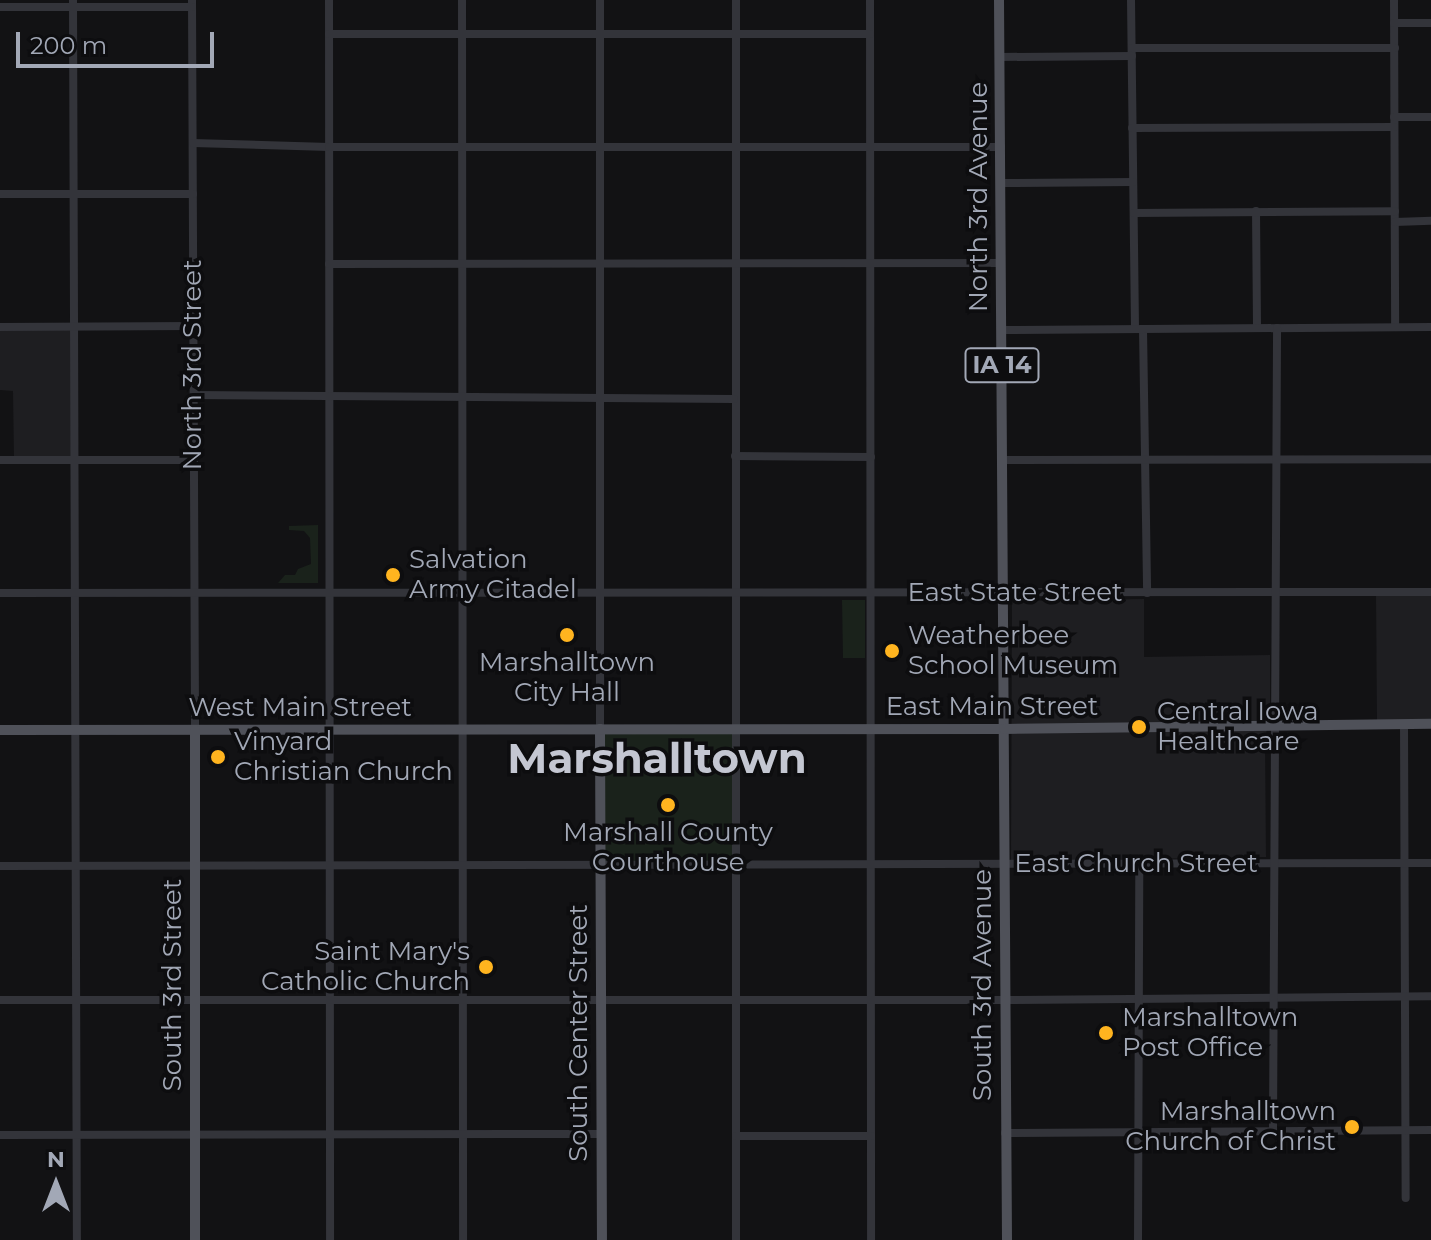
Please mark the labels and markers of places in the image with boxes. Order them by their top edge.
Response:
place label: Salvation Army Citadel [409,544,577,606]
marker: Salvation Army Citadel [384,566,402,584]
place label: Weatherbee School Museum [908,620,1118,682]
marker: Marshalltown City Hall [558,626,576,644]
marker: Weatherbee School Museum [883,642,901,660]
place label: Marshalltown City Hall [479,647,655,708]
place label: Central Iowa Healthcare [1157,696,1319,758]
marker: Central Iowa Healthcare [1128,716,1150,738]
place label: Vinyard Christian Church [234,726,453,788]
marker: Vinyard Christian Church [209,748,227,766]
marker: Marshall County Courthouse [659,796,677,814]
place label: Marshall County Courthouse [563,817,773,878]
place label: Saint Mary's Catholic Church [261,936,470,998]
marker: Saint Mary's Catholic Church [477,958,495,976]
place label: Marshalltown Post Office [1122,1002,1298,1064]
marker: Marshalltown Post Office [1097,1024,1115,1042]
place label: Marshalltown Church of Christ [1125,1096,1336,1158]
marker: Marshalltown Church of Christ [1343,1118,1361,1136]

